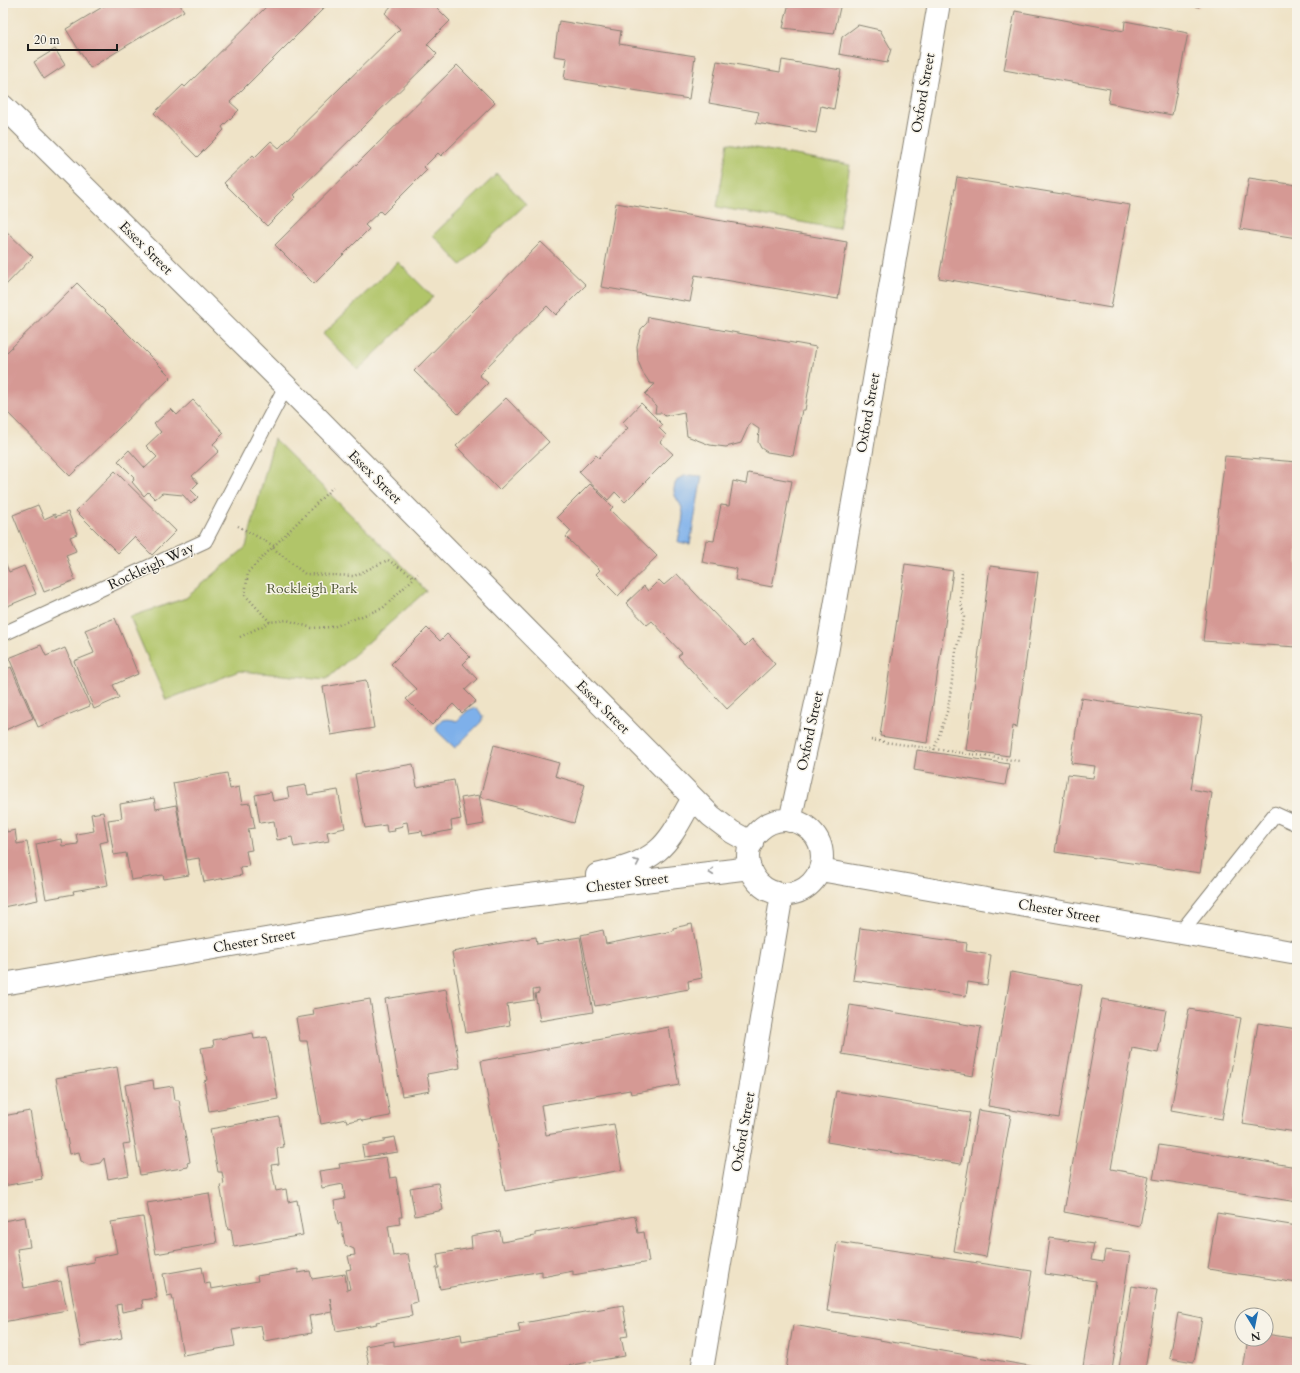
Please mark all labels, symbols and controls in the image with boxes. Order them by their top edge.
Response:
scale bar [28,26,117,52]
text: 20 m [34,32,61,48]
street label: Oxford Street [907,51,939,134]
street label: Essex Street [115,217,177,279]
street label: Oxford Street [852,371,884,454]
street label: Essex Street [344,446,406,508]
street label: Rockleigh Way [105,537,198,594]
park label: Rockleigh Park [266,579,358,598]
street label: Essex Street [572,676,634,738]
street label: Oxford Street [792,689,828,773]
one-way arrow [632,859,640,867]
street label: Chester Street [585,868,670,897]
one-way arrow [708,868,714,877]
street label: Chester Street [1017,894,1102,928]
street label: Chester Street [212,924,297,958]
street label: Oxford Street [727,1090,759,1173]
north arrow [1234,1307,1274,1347]
text: N [1249,1328,1262,1345]

